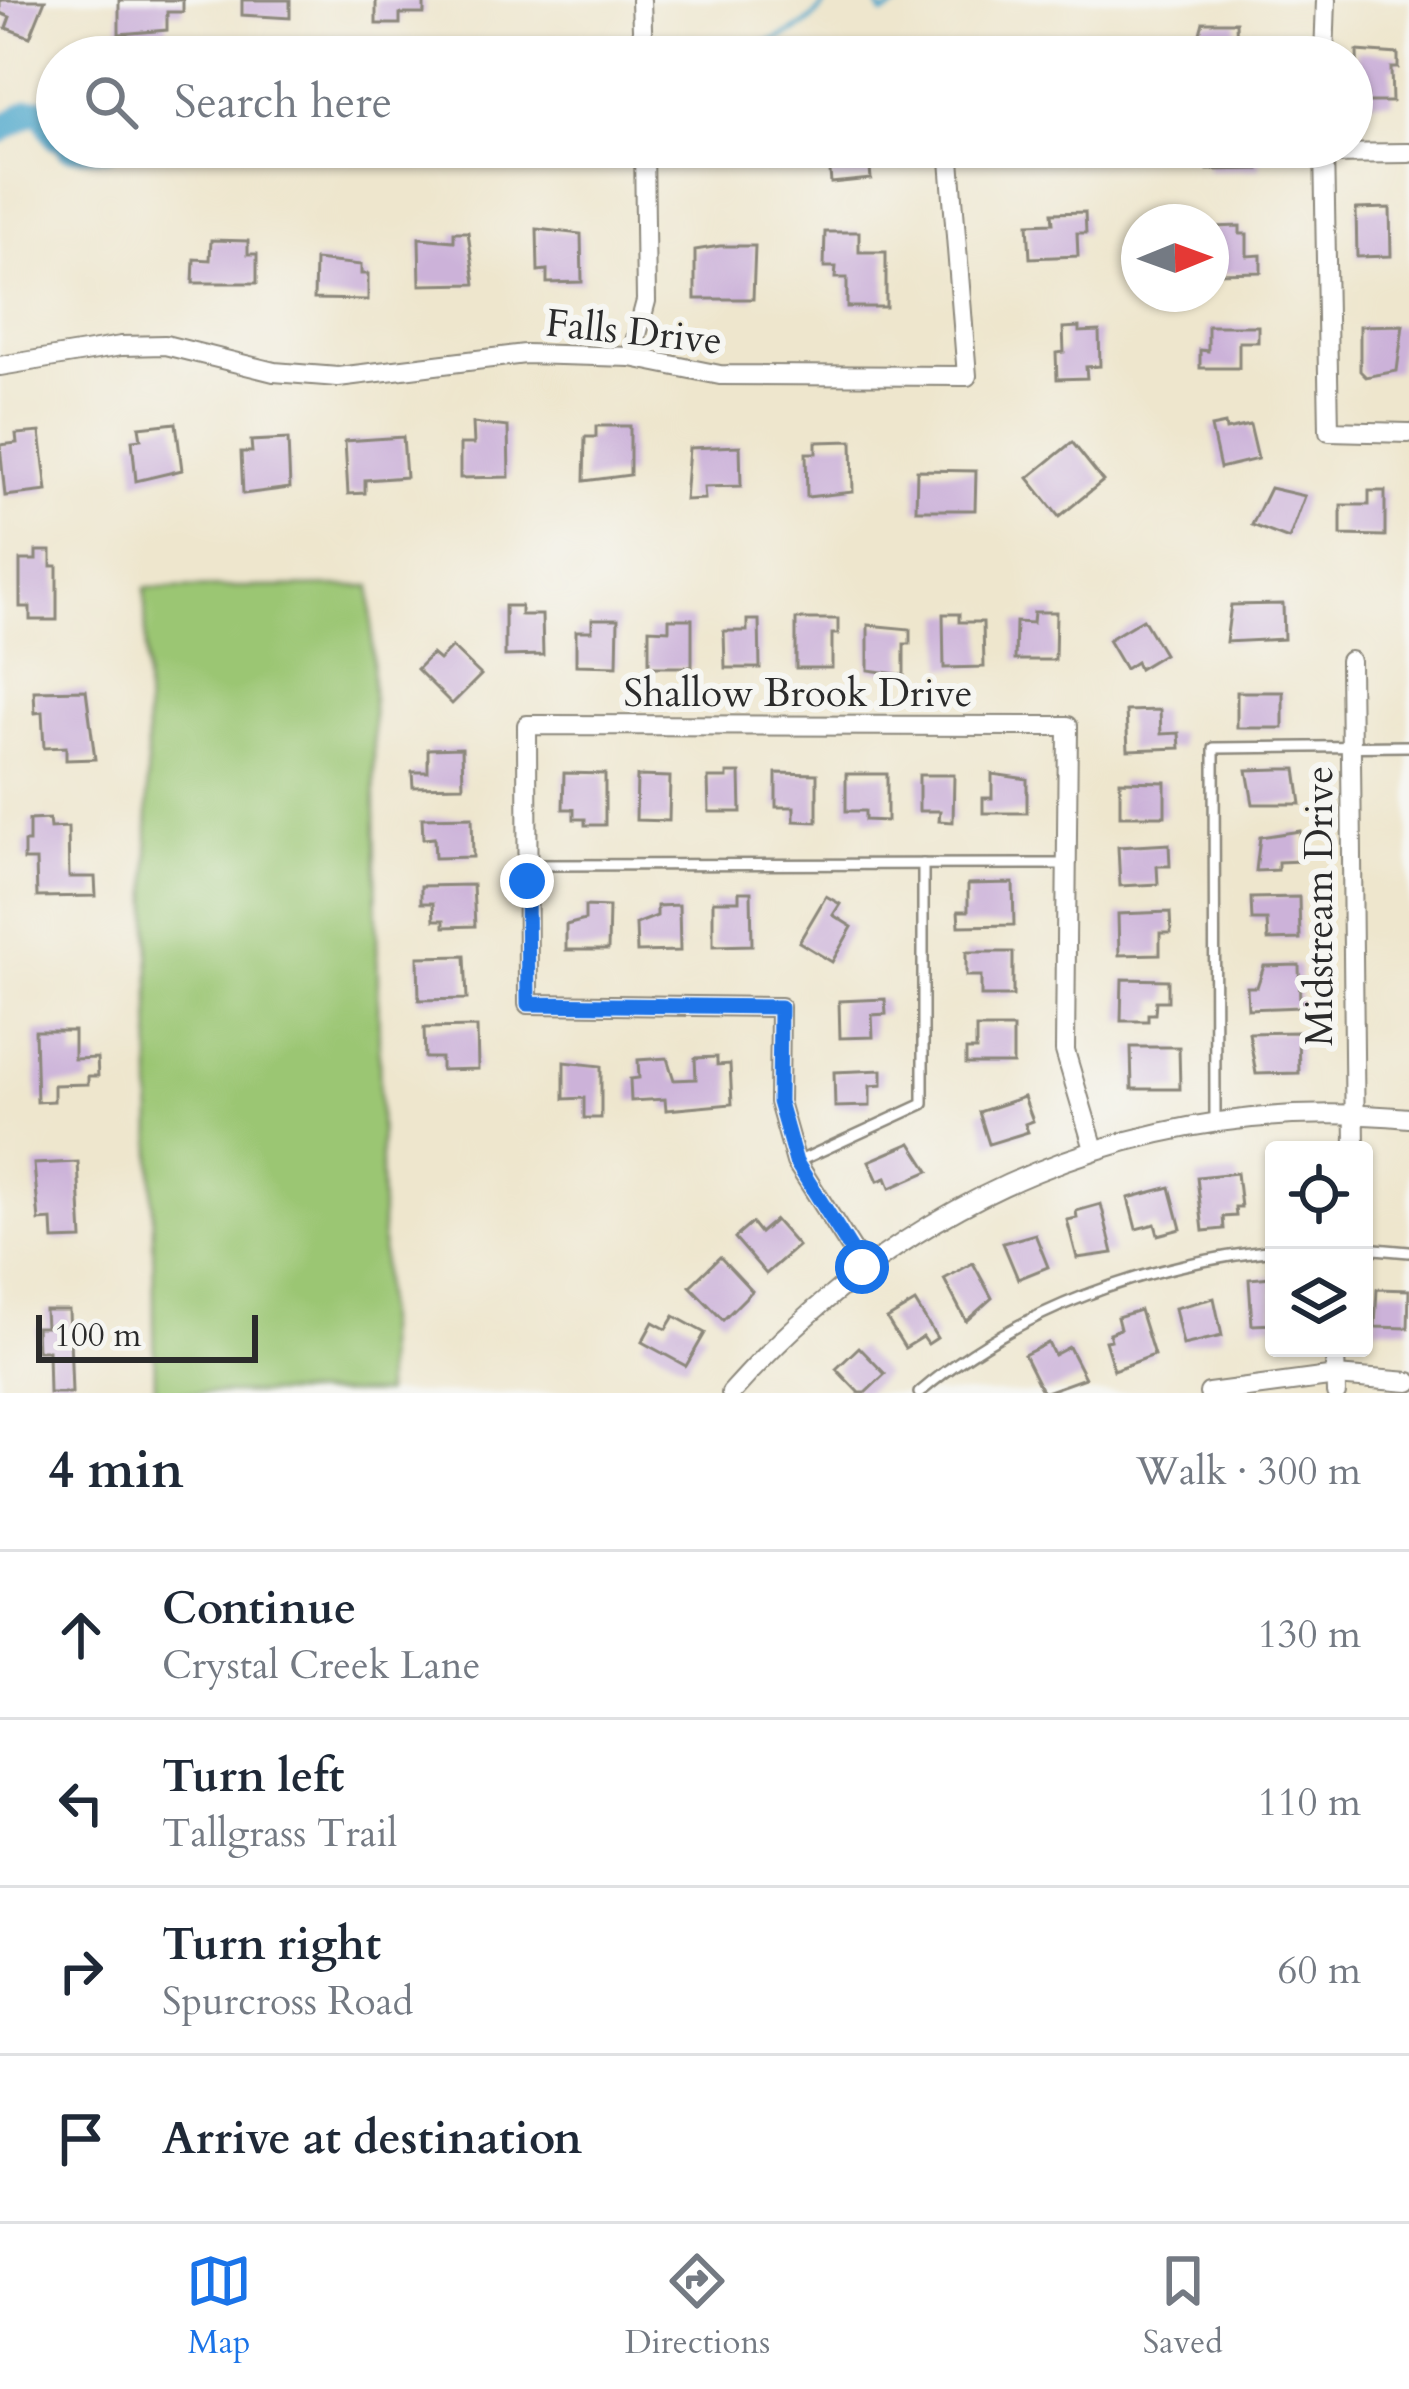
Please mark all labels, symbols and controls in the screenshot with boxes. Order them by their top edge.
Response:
search box [36,36,1373,168]
icon: search [78,69,144,135]
text: Search here [174,72,392,133]
north arrow [1121,204,1229,312]
street label: Falls Drive [543,296,725,368]
street label: Shallow Brook Drive [623,667,973,720]
street label: Midstream Drive [1293,766,1346,1046]
route end [500,854,554,908]
map controls [1265,1141,1373,1357]
button: locate [1265,1141,1373,1249]
route start [835,1240,889,1294]
button: layers [1265,1249,1373,1357]
scale bar [36,1309,258,1362]
text: 100 m [54,1313,141,1358]
text: 4 min [48,1436,184,1506]
text: Walk · 300 m [1136,1445,1361,1498]
text: Continue [162,1578,356,1639]
icon: ahead [48,1602,114,1668]
text: 130 m [1258,1608,1361,1661]
text: Crystal Creek Lane [162,1639,480,1692]
text: Turn left [162,1746,344,1807]
icon: left [48,1770,114,1836]
text: 110 m [1258,1776,1361,1829]
text: Tallgrass Trail [162,1807,397,1860]
text: Turn right [162,1914,381,1975]
icon: right [48,1938,114,2004]
text: 60 m [1278,1944,1361,1997]
text: Spurcross Road [162,1975,413,2028]
icon: arrive [48,2106,114,2172]
text: Arrive at destination [162,2108,582,2169]
tab: Map [186,2248,252,2365]
tab: Directions [625,2248,770,2365]
tab: Saved [1143,2248,1223,2365]

